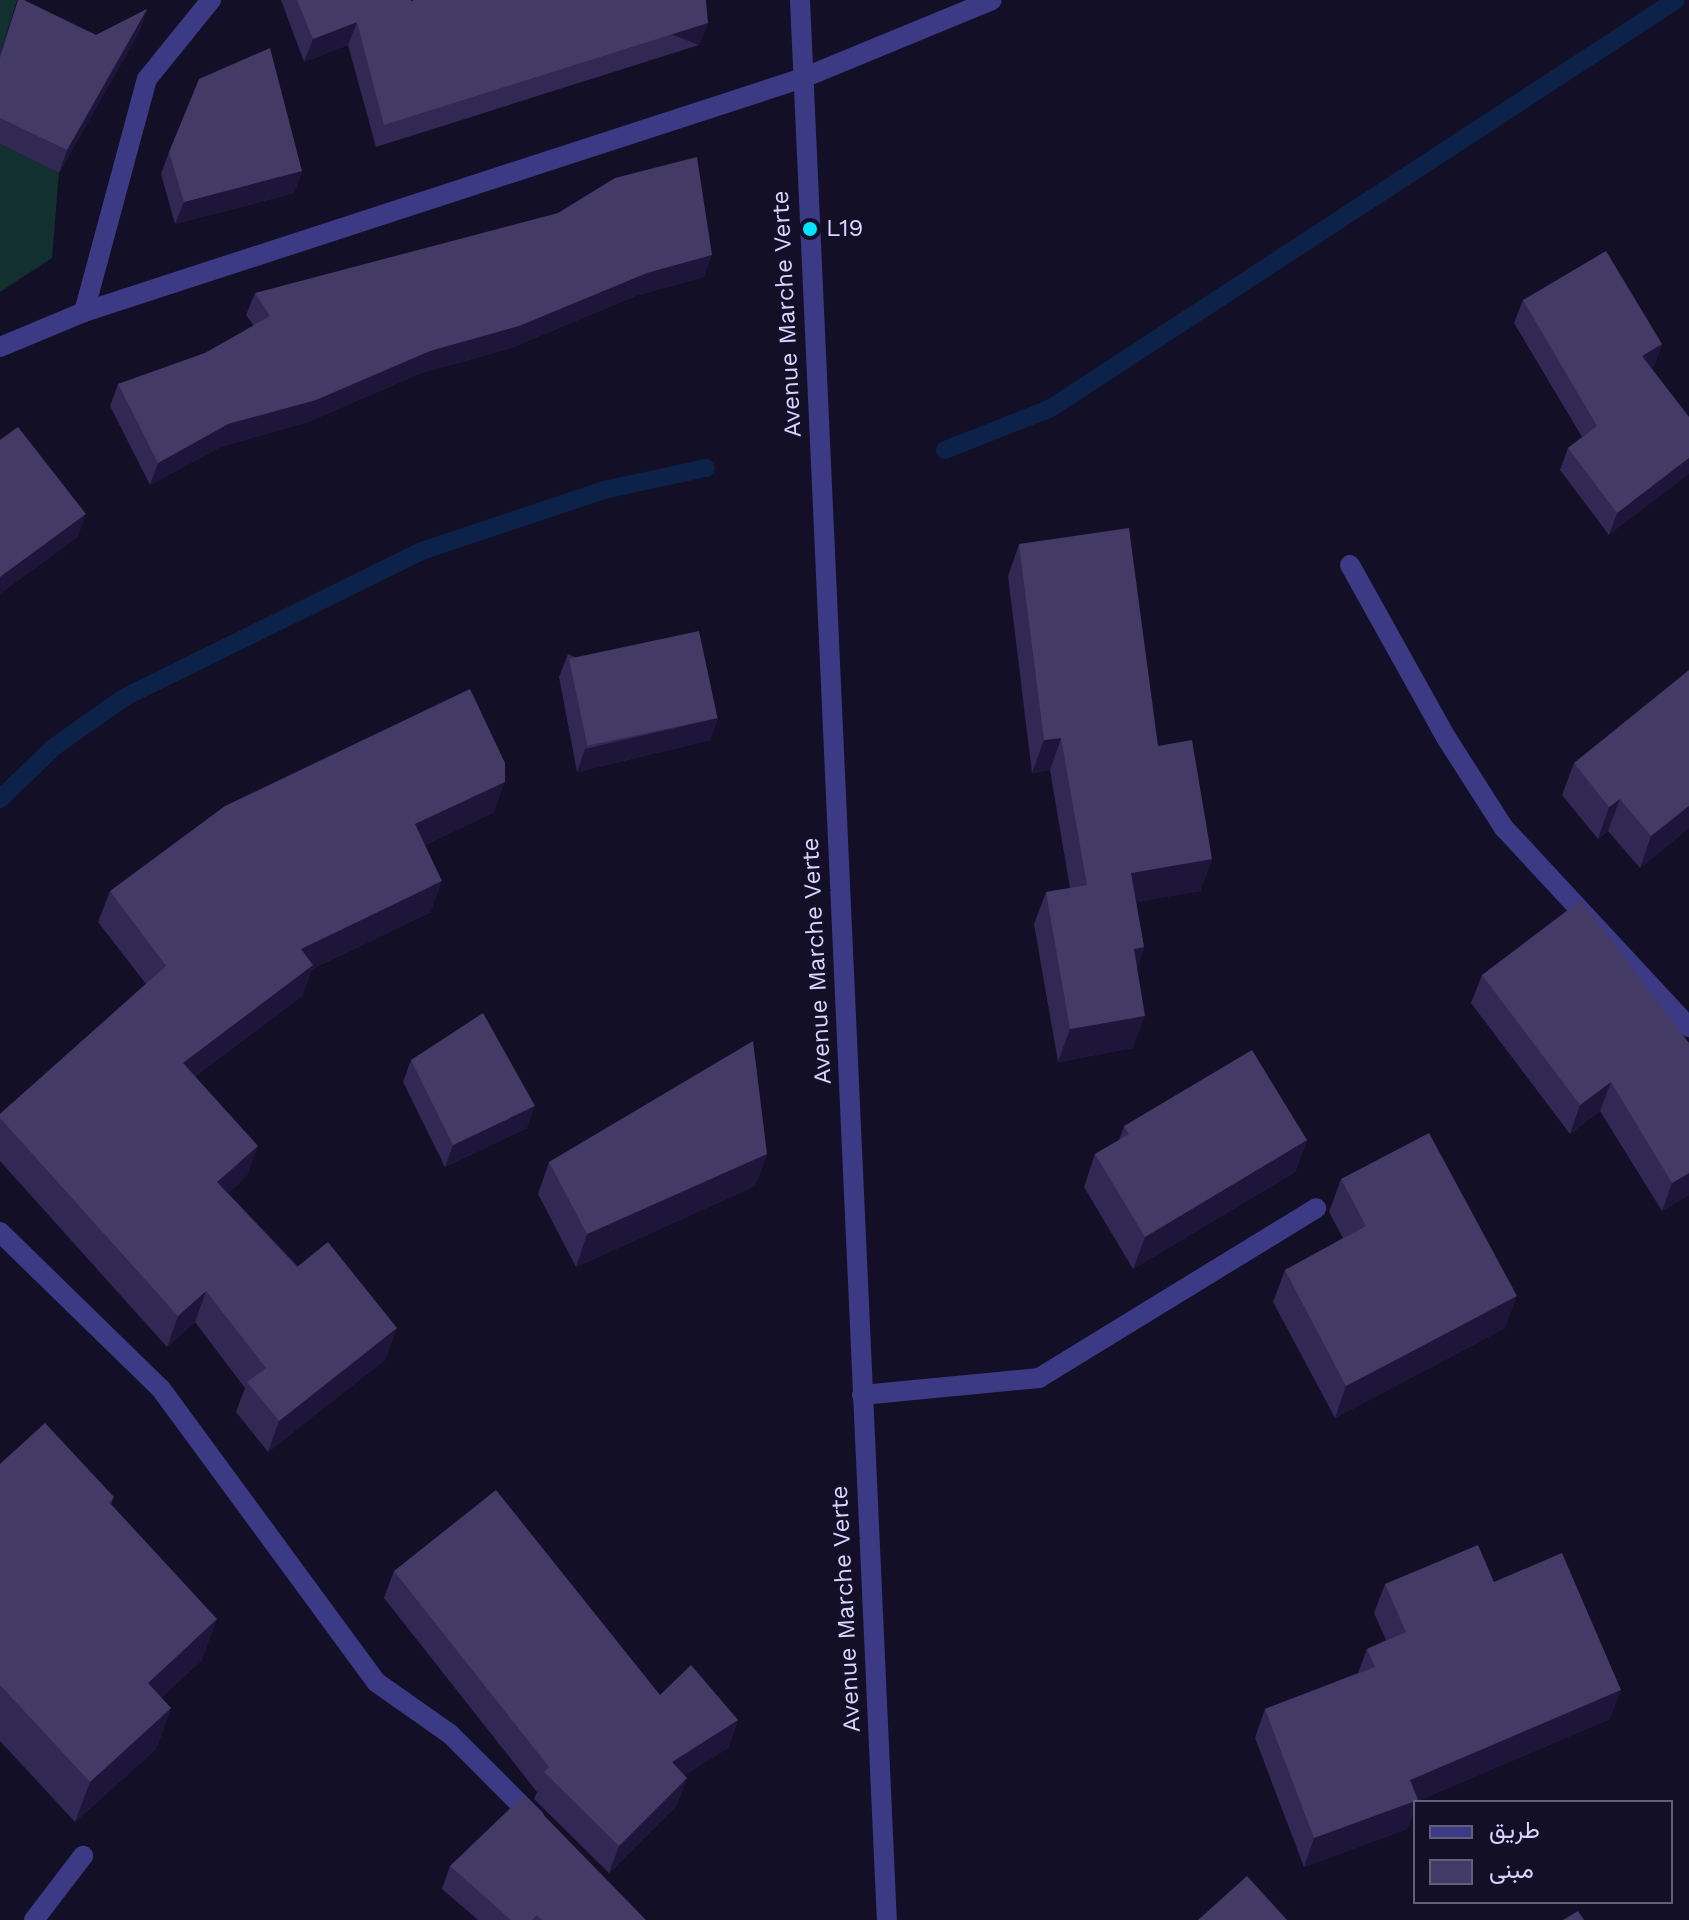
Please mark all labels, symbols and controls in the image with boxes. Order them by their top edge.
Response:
street label: Avenue Marche Verte [766,189,808,439]
place label: L19 [826,215,863,243]
marker: L19 [801,220,819,238]
street label: Avenue Marche Verte [796,836,838,1086]
street label: Avenue Marche Verte [825,1484,867,1734]
legend [1413,1800,1673,1904]
text: طريق [1489,1816,1540,1844]
text: مبنى [1489,1856,1534,1884]

